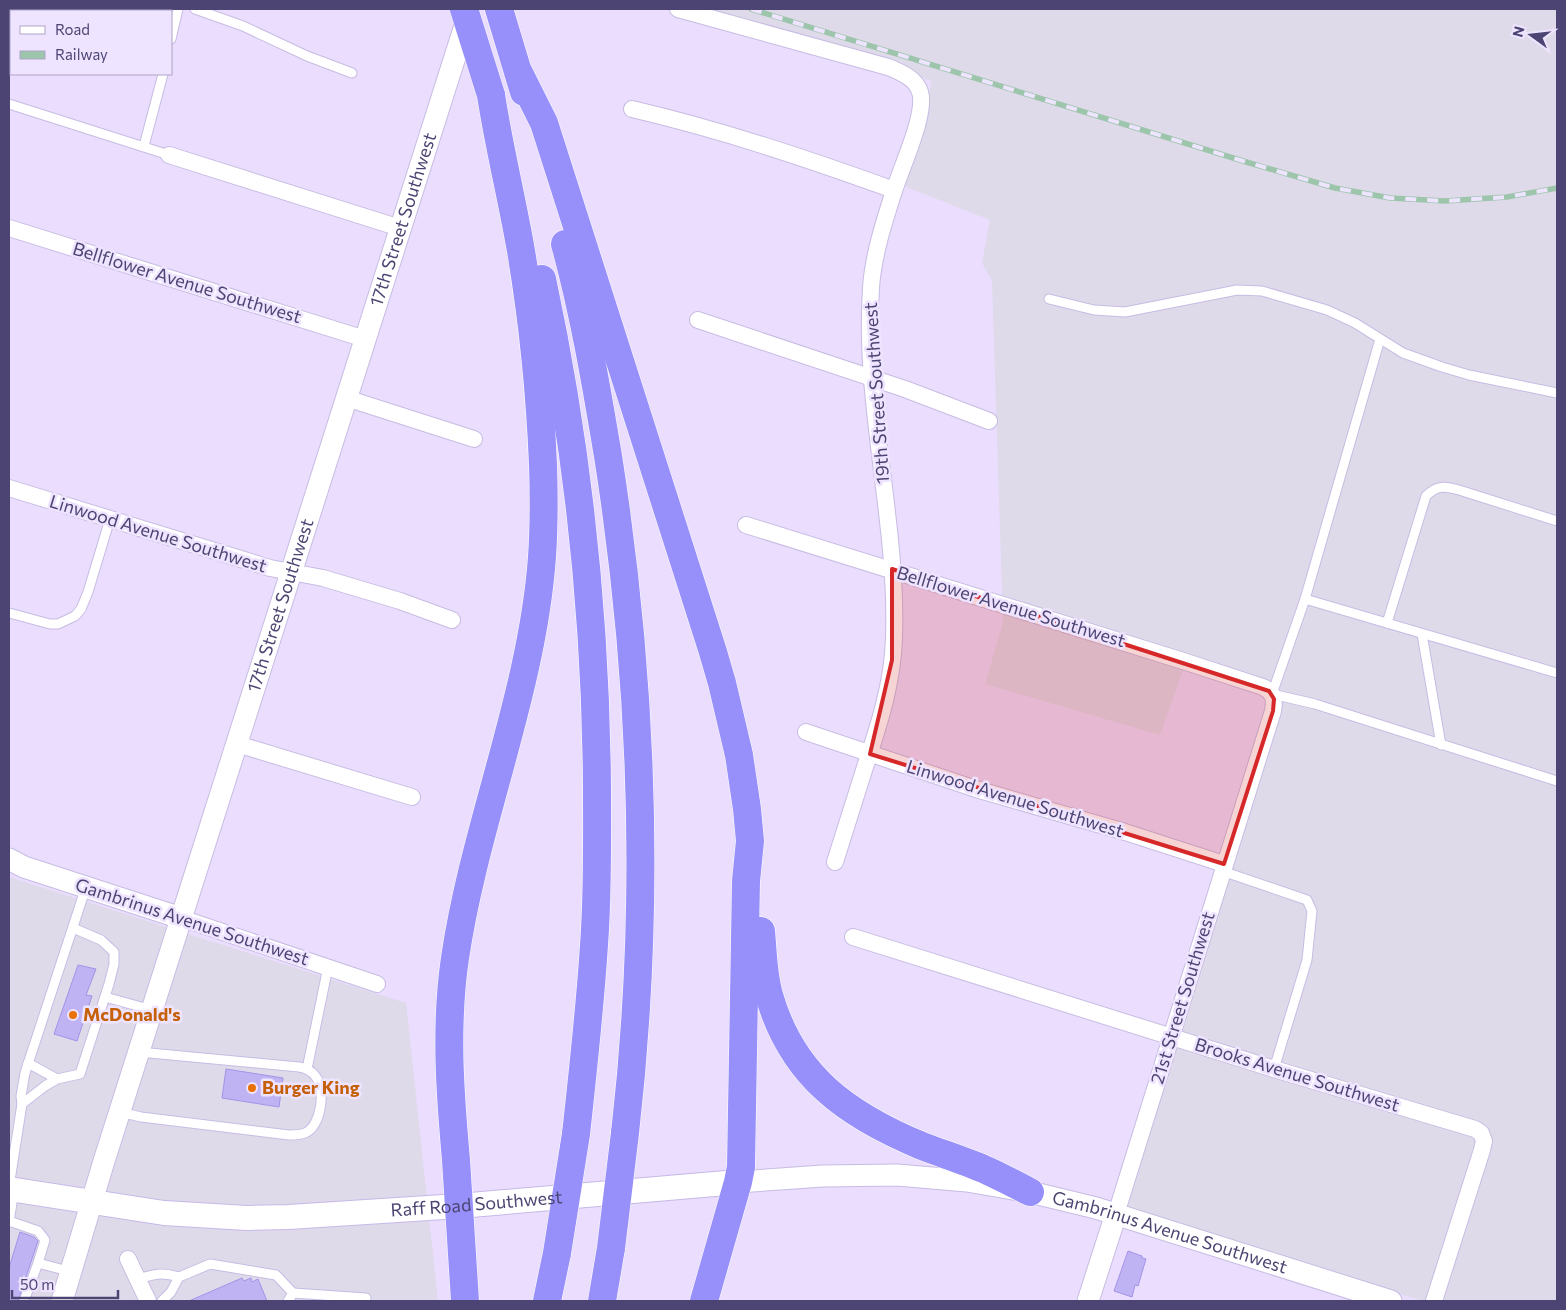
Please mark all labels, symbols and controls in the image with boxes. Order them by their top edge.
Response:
legend [10,10,172,75]
north arrow [1506,10,1556,60]
text: Road [55,20,90,38]
text: N [1508,24,1528,39]
text: Railway [55,45,108,63]
street label: 17th Street Southwest [364,130,440,309]
street label: Bellflower Avenue Southwest [70,237,304,327]
street label: 19th Street Southwest [859,302,893,485]
street label: Linwood Avenue Southwest [47,490,270,577]
street label: 17th Street Southwest [242,516,317,695]
street label: Bellflower Avenue Southwest [894,561,1128,651]
street label: Linwood Avenue Southwest [904,755,1127,842]
street label: Gambrinus Avenue Southwest [73,873,312,969]
street label: 21st Street Southwest [1145,909,1219,1086]
place label: McDonald's [83,1003,181,1025]
marker: McDonald's [67,1009,79,1021]
street label: Brooks Avenue Southwest [1192,1032,1402,1116]
place label: Burger King [262,1076,360,1098]
marker: Burger King [246,1082,258,1094]
street label: Raff Road Southwest [390,1185,563,1220]
street label: Gambrinus Avenue Southwest [1050,1186,1290,1278]
scale bar [12,1268,119,1300]
text: 50 m [20,1275,54,1293]

